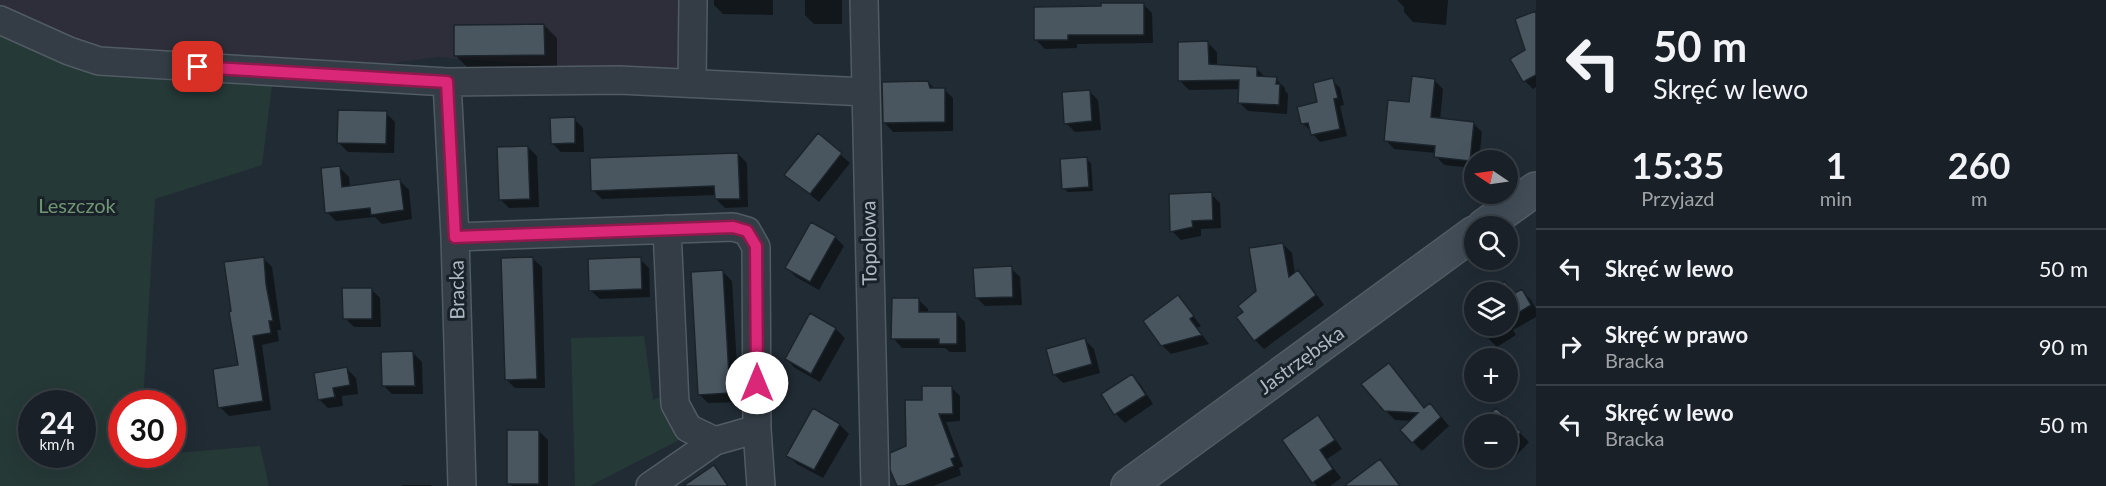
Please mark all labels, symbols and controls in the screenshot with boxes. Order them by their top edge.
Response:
text: 50 m [1653,21,1747,71]
icon: left [1554,24,1632,102]
pin [172,41,223,92]
icon: arrive [181,50,214,83]
text: Skręć w lewo [1653,72,1808,105]
text: 15:35 [1632,143,1724,187]
text: 1 [1826,143,1847,187]
text: 260 [1948,143,2010,187]
north arrow [1464,150,1518,204]
map controls [1464,150,1518,468]
text: Przyjazd [1641,186,1715,210]
text: min [1820,186,1852,210]
text: m [1971,186,1987,210]
park label: Leszczok [38,193,117,217]
street label: Topolowa [855,200,881,286]
button: search [1464,216,1518,270]
icon: left [1554,252,1587,285]
text: Skręć w lewo [1605,255,1734,282]
text: 50 m [2039,255,2088,282]
street label: Bracka [443,260,469,320]
button: layers [1464,282,1518,336]
street label: Jastrzębska [1253,320,1348,398]
text: Skręć w prawo [1605,321,1748,348]
icon: right [1554,330,1587,363]
text: 90 m [2039,333,2088,360]
button: + [1464,348,1518,402]
text: Bracka [1605,348,1664,372]
position arrow [725,351,789,415]
speed limit sign: 30 [108,390,186,468]
text: Skręć w lewo [1605,399,1734,426]
text: 24 [40,404,74,440]
icon: left [1554,408,1587,441]
text: 50 m [2039,411,2088,438]
button: − [1464,414,1518,468]
text: Bracka [1605,426,1664,450]
text: km/h [39,435,75,453]

